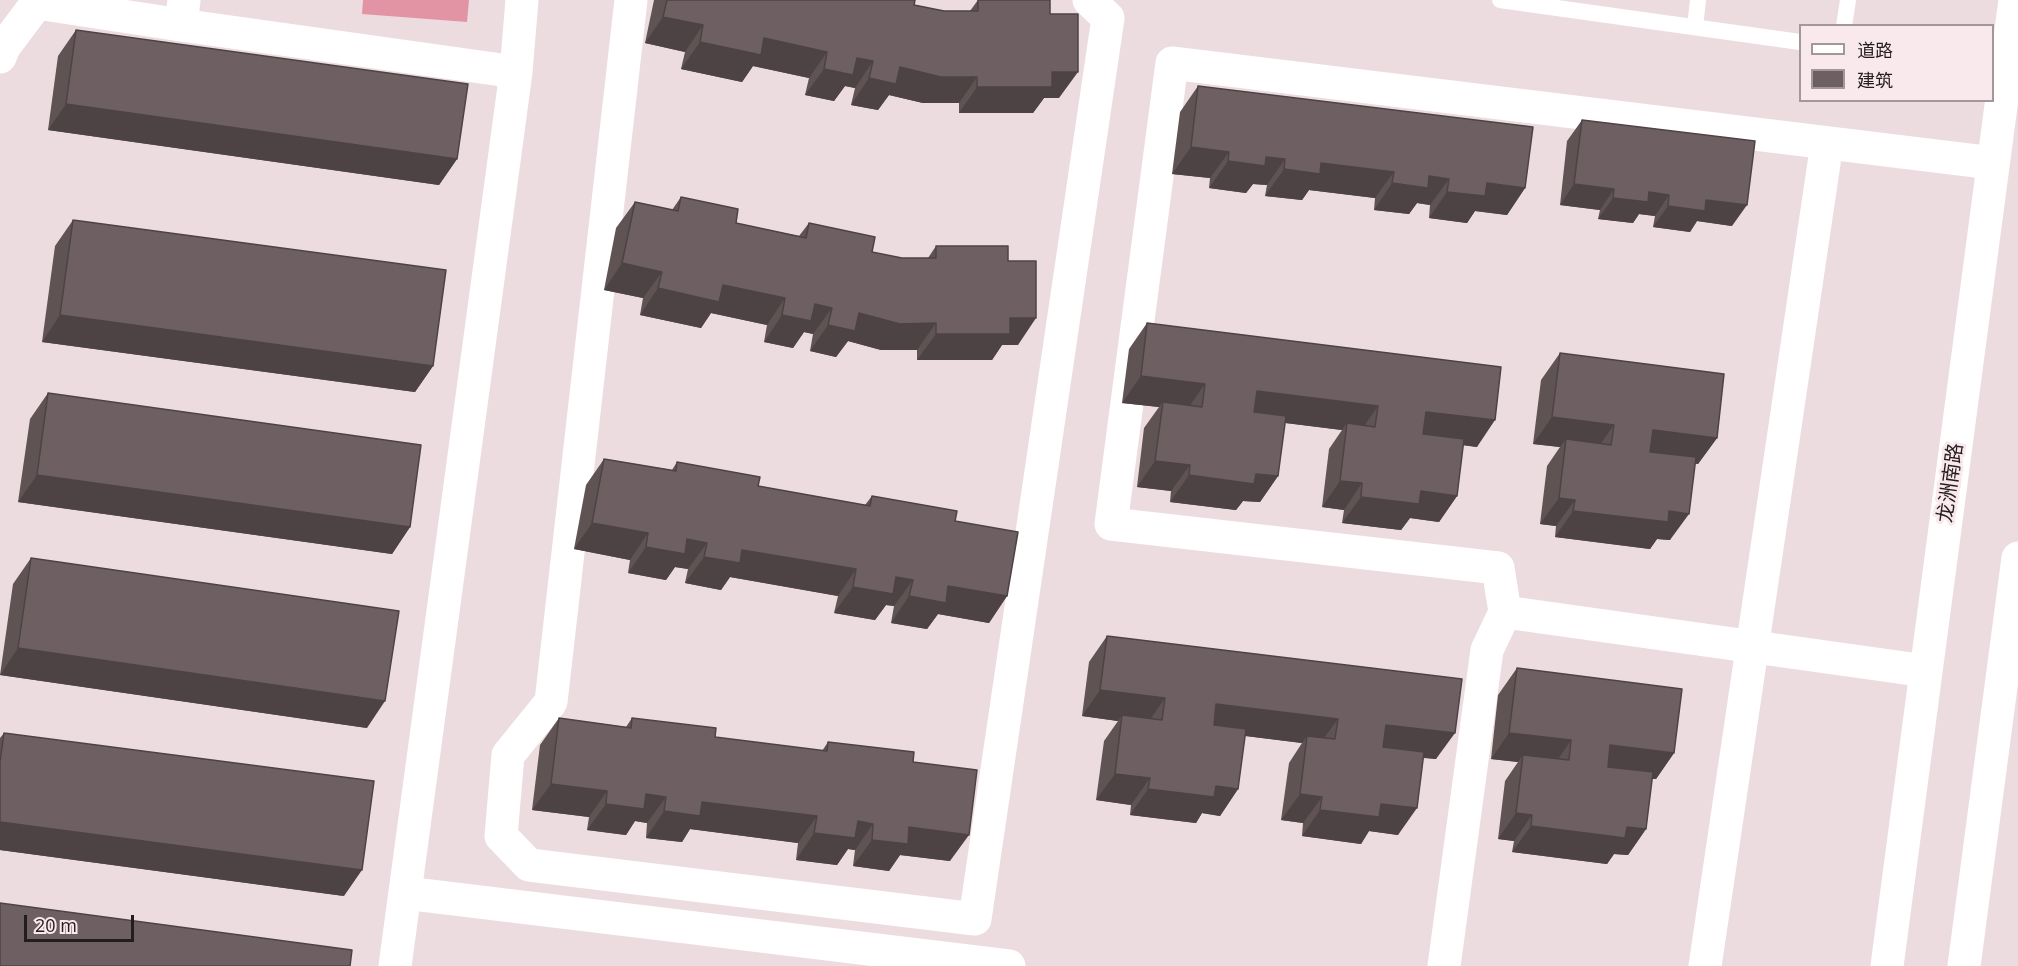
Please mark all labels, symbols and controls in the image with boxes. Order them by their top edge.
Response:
legend [1799,24,1994,102]
text: 道路 [1857,38,1893,62]
text: 建筑 [1857,68,1893,92]
street label: 龙洲南路 [1934,442,1968,524]
scale bar [27,903,136,941]
text: 20 m [35,913,77,937]

